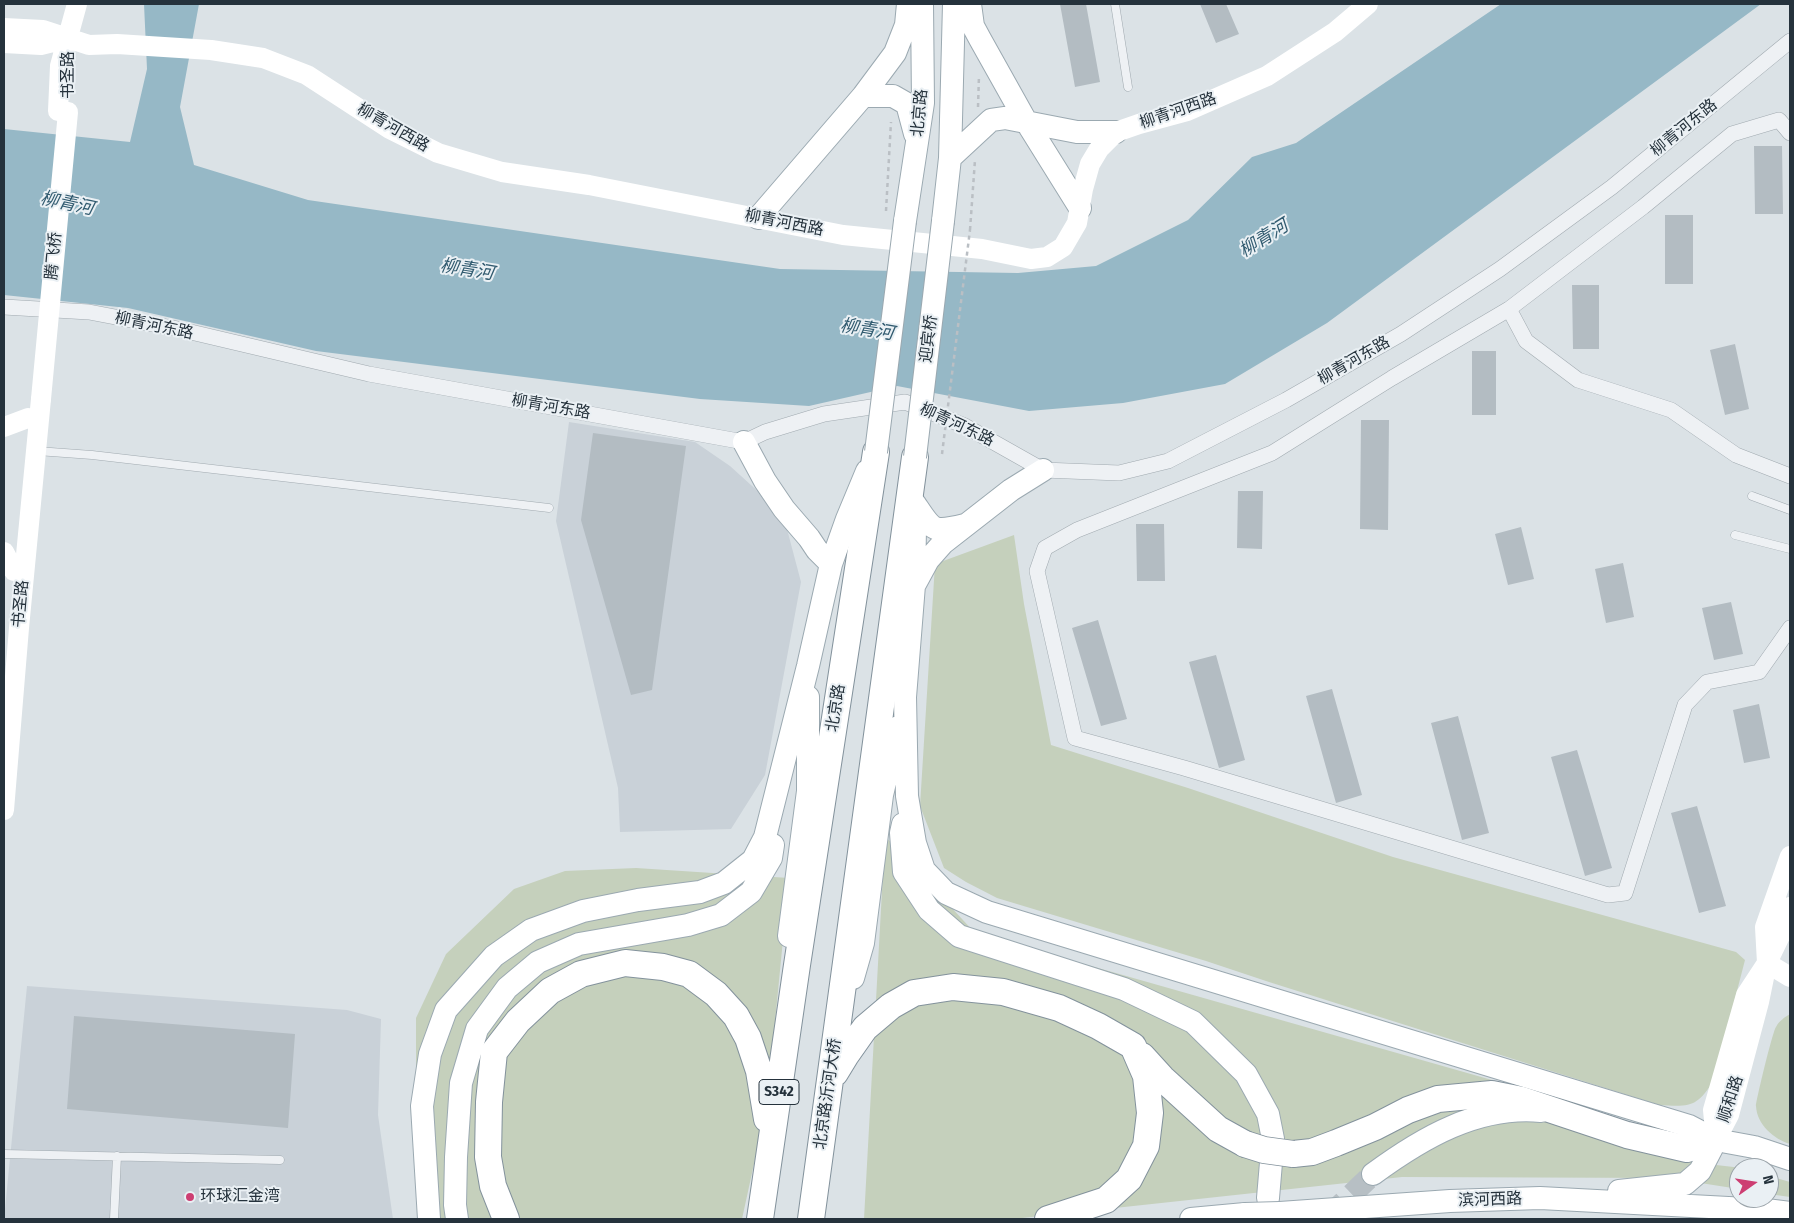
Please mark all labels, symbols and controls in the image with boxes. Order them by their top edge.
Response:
street label: 书圣路 [59,51,79,99]
street label: 北京路 [908,88,932,138]
street label: 柳青河西路 [1137,89,1219,133]
street label: 柳青河东路 [1647,95,1721,161]
street label: 柳青河西路 [354,100,432,156]
water label: 柳青河 [38,188,96,220]
street label: 柳青河西路 [743,206,825,240]
water label: 柳青河 [1235,216,1293,262]
street label: 腾飞桥 [42,231,66,281]
water label: 柳青河 [439,255,495,285]
street label: 柳青河东路 [113,308,195,344]
street label: 迎宾桥 [917,314,941,364]
water label: 柳青河 [839,315,895,345]
street label: 柳青河东路 [1315,333,1393,389]
street label: 柳青河东路 [510,391,592,423]
street label: 柳青河东路 [917,399,997,451]
street label: 书圣路 [9,579,33,629]
street label: 北京路 [823,683,849,733]
street label: 北京路沂河大桥 [811,1037,845,1151]
street label: 顺和路 [1714,1073,1748,1125]
road number: S342 [759,1080,799,1104]
north arrow [1729,1158,1779,1208]
text: N [1759,1174,1777,1186]
place label: 环球汇金湾 [200,1187,280,1207]
street label: 滨河西路 [1458,1189,1522,1211]
marker: 环球汇金湾 [184,1191,196,1203]

